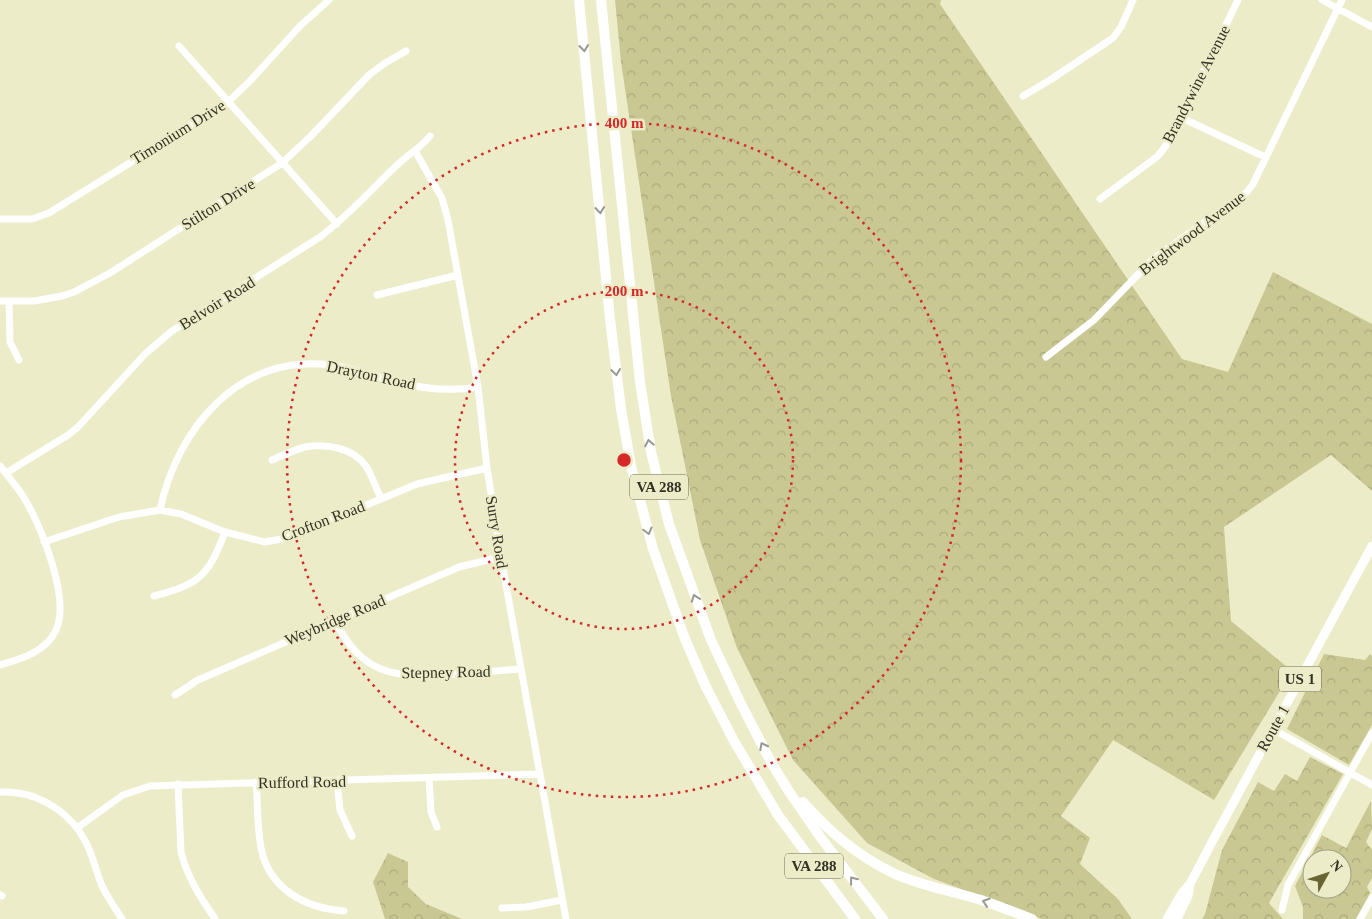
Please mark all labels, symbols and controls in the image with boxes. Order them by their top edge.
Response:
street label: Brandywine Avenue [1159,22,1234,146]
one-way arrow [578,45,589,53]
street label: Timonium Drive [128,96,228,168]
text: 400 m [605,115,644,131]
street label: Stilton Drive [178,175,258,233]
street label: Brightwood Avenue [1136,188,1249,279]
one-way arrow [594,206,605,214]
street label: Belvoir Road [176,273,258,333]
text: 200 m [605,283,644,299]
street label: Drayton Road [325,357,417,394]
one-way arrow [610,368,621,376]
one-way arrow [645,438,655,447]
centre of rings [615,451,633,469]
road number: VA 288 [630,474,688,500]
street label: Surry Road [482,494,511,570]
street label: Crofton Road [279,497,367,545]
one-way arrow [642,526,652,535]
street label: Weybridge Road [282,591,388,650]
one-way arrow [691,595,701,603]
street label: Stepney Road [401,663,491,682]
road number: US 1 [1279,666,1321,692]
street label: Route 1 [1253,702,1293,754]
one-way arrow [759,742,769,751]
street label: Rufford Road [258,773,346,791]
north arrow [1302,849,1352,899]
road number: VA 288 [785,854,843,878]
text: N [1328,857,1346,875]
one-way arrow [851,877,859,886]
one-way arrow [982,898,991,908]

